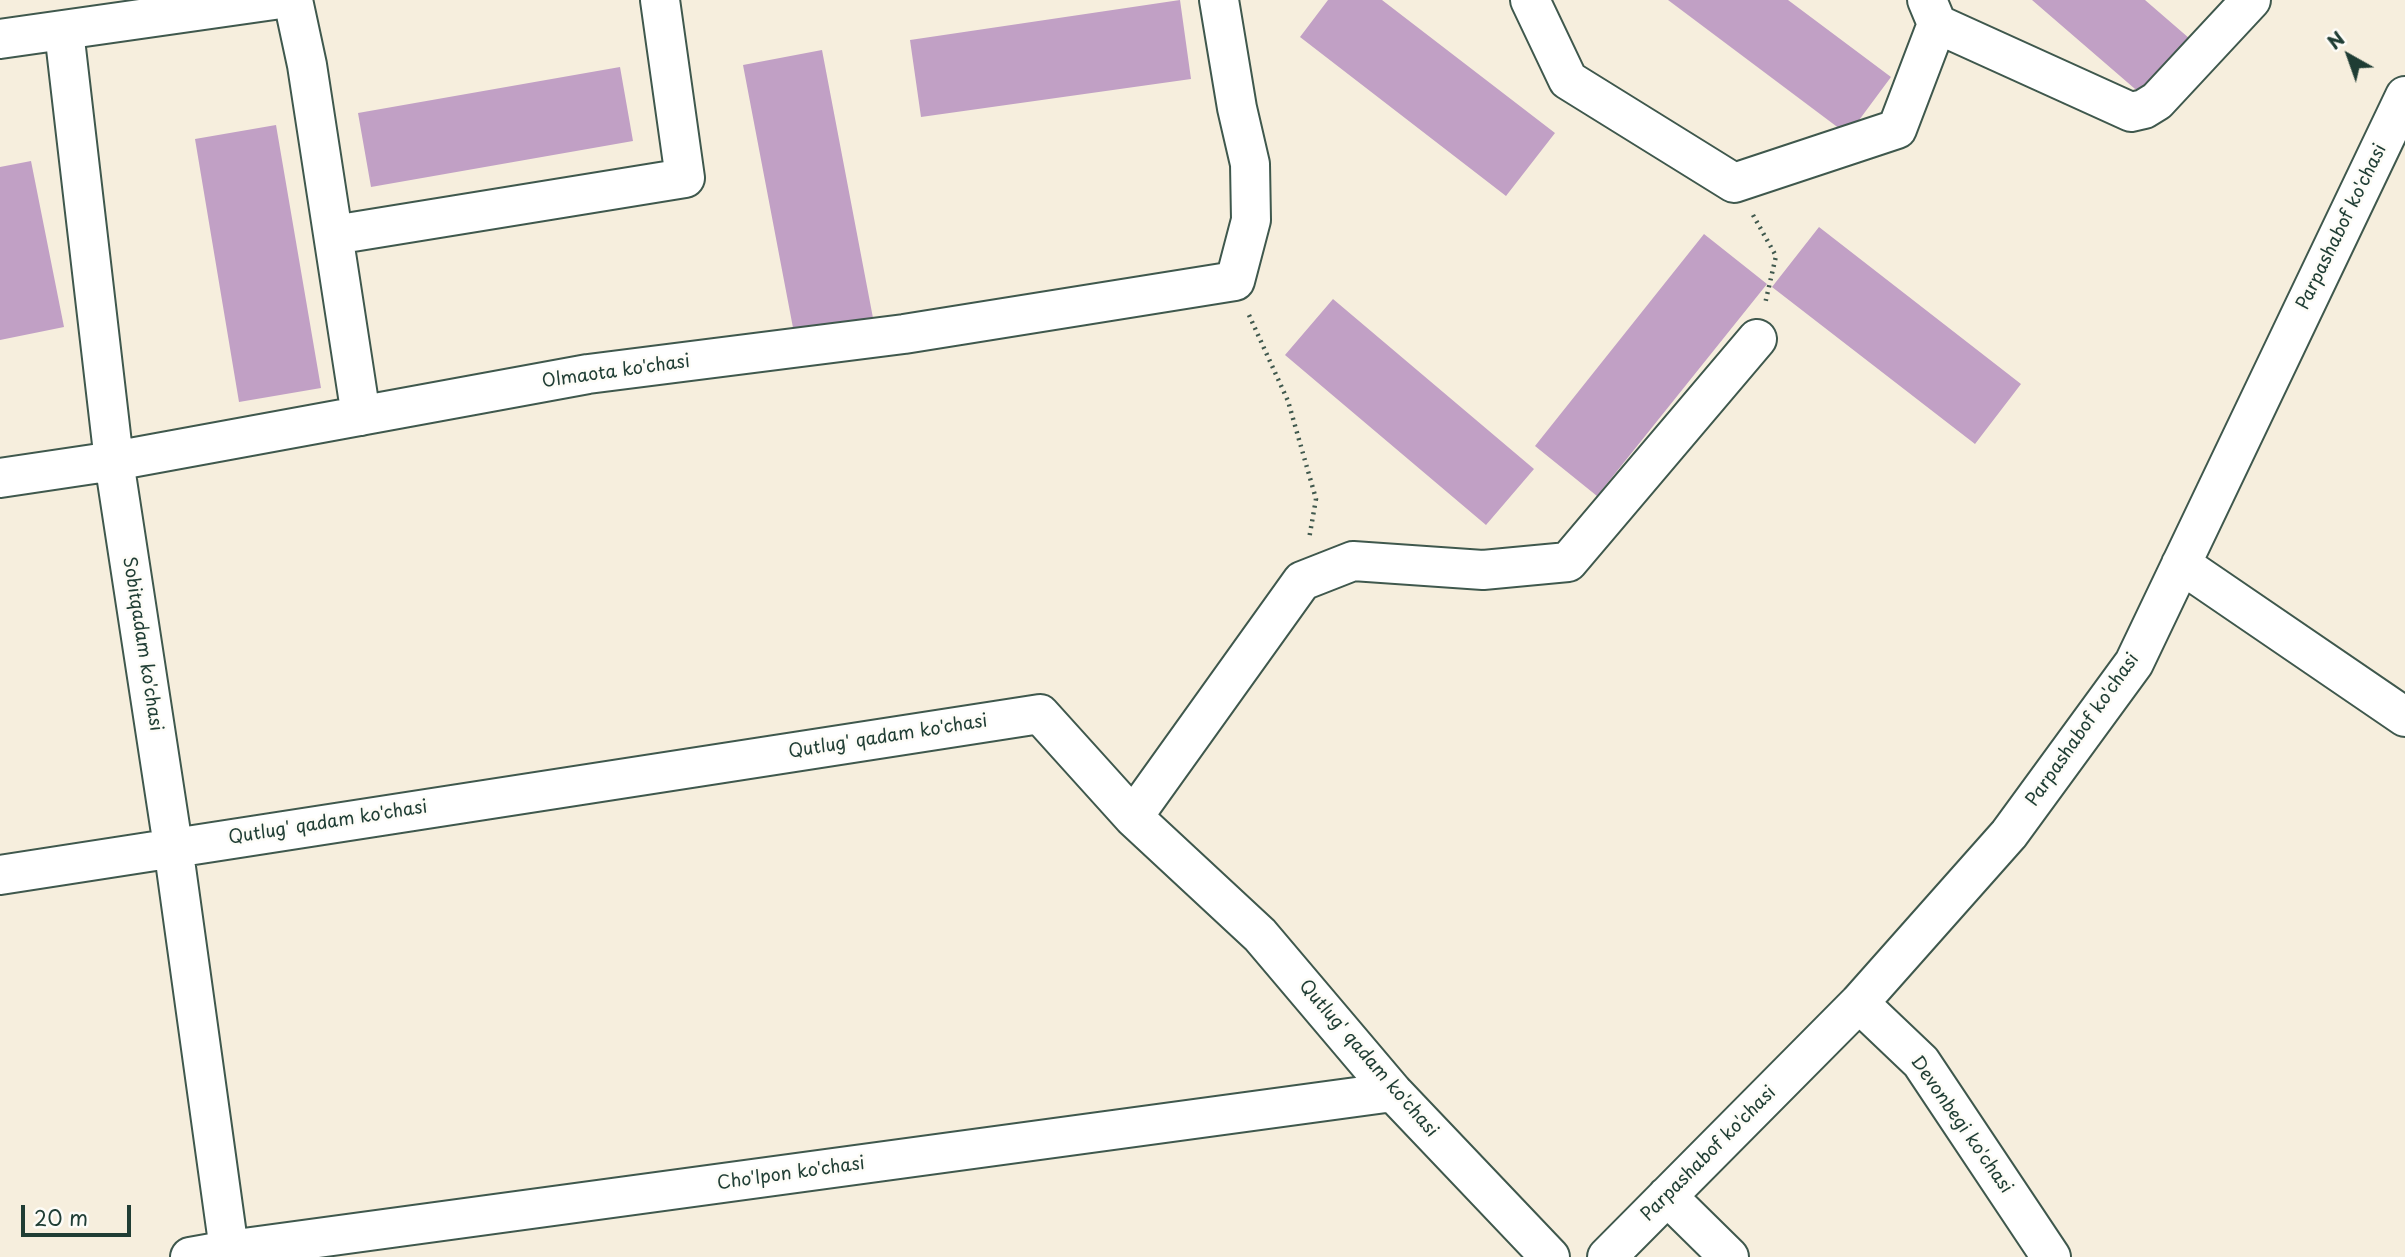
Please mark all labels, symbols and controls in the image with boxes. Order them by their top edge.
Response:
north arrow [2314,21,2384,91]
text: N [2321,24,2350,55]
street label: Parpashabof ko'chasi [2292,141,2392,313]
street label: Olmaota ko'chasi [541,351,691,393]
street label: Sobitqadam ko'chasi [118,555,166,733]
street label: Parpashabof ko'chasi [2022,649,2144,811]
street label: Qutlug' qadam ko'chasi [787,711,989,763]
street label: Qutlug' qadam ko'chasi [227,797,429,849]
street label: Qutlug' qadam ko'chasi [1294,976,1442,1142]
street label: Devonbegi ko'chasi [1905,1052,2017,1198]
street label: Parpashabof ko'chasi [1637,1082,1781,1226]
street label: Cho'lpon ko'chasi [716,1153,866,1195]
scale bar [24,1190,135,1234]
text: 20 m [34,1201,88,1233]

